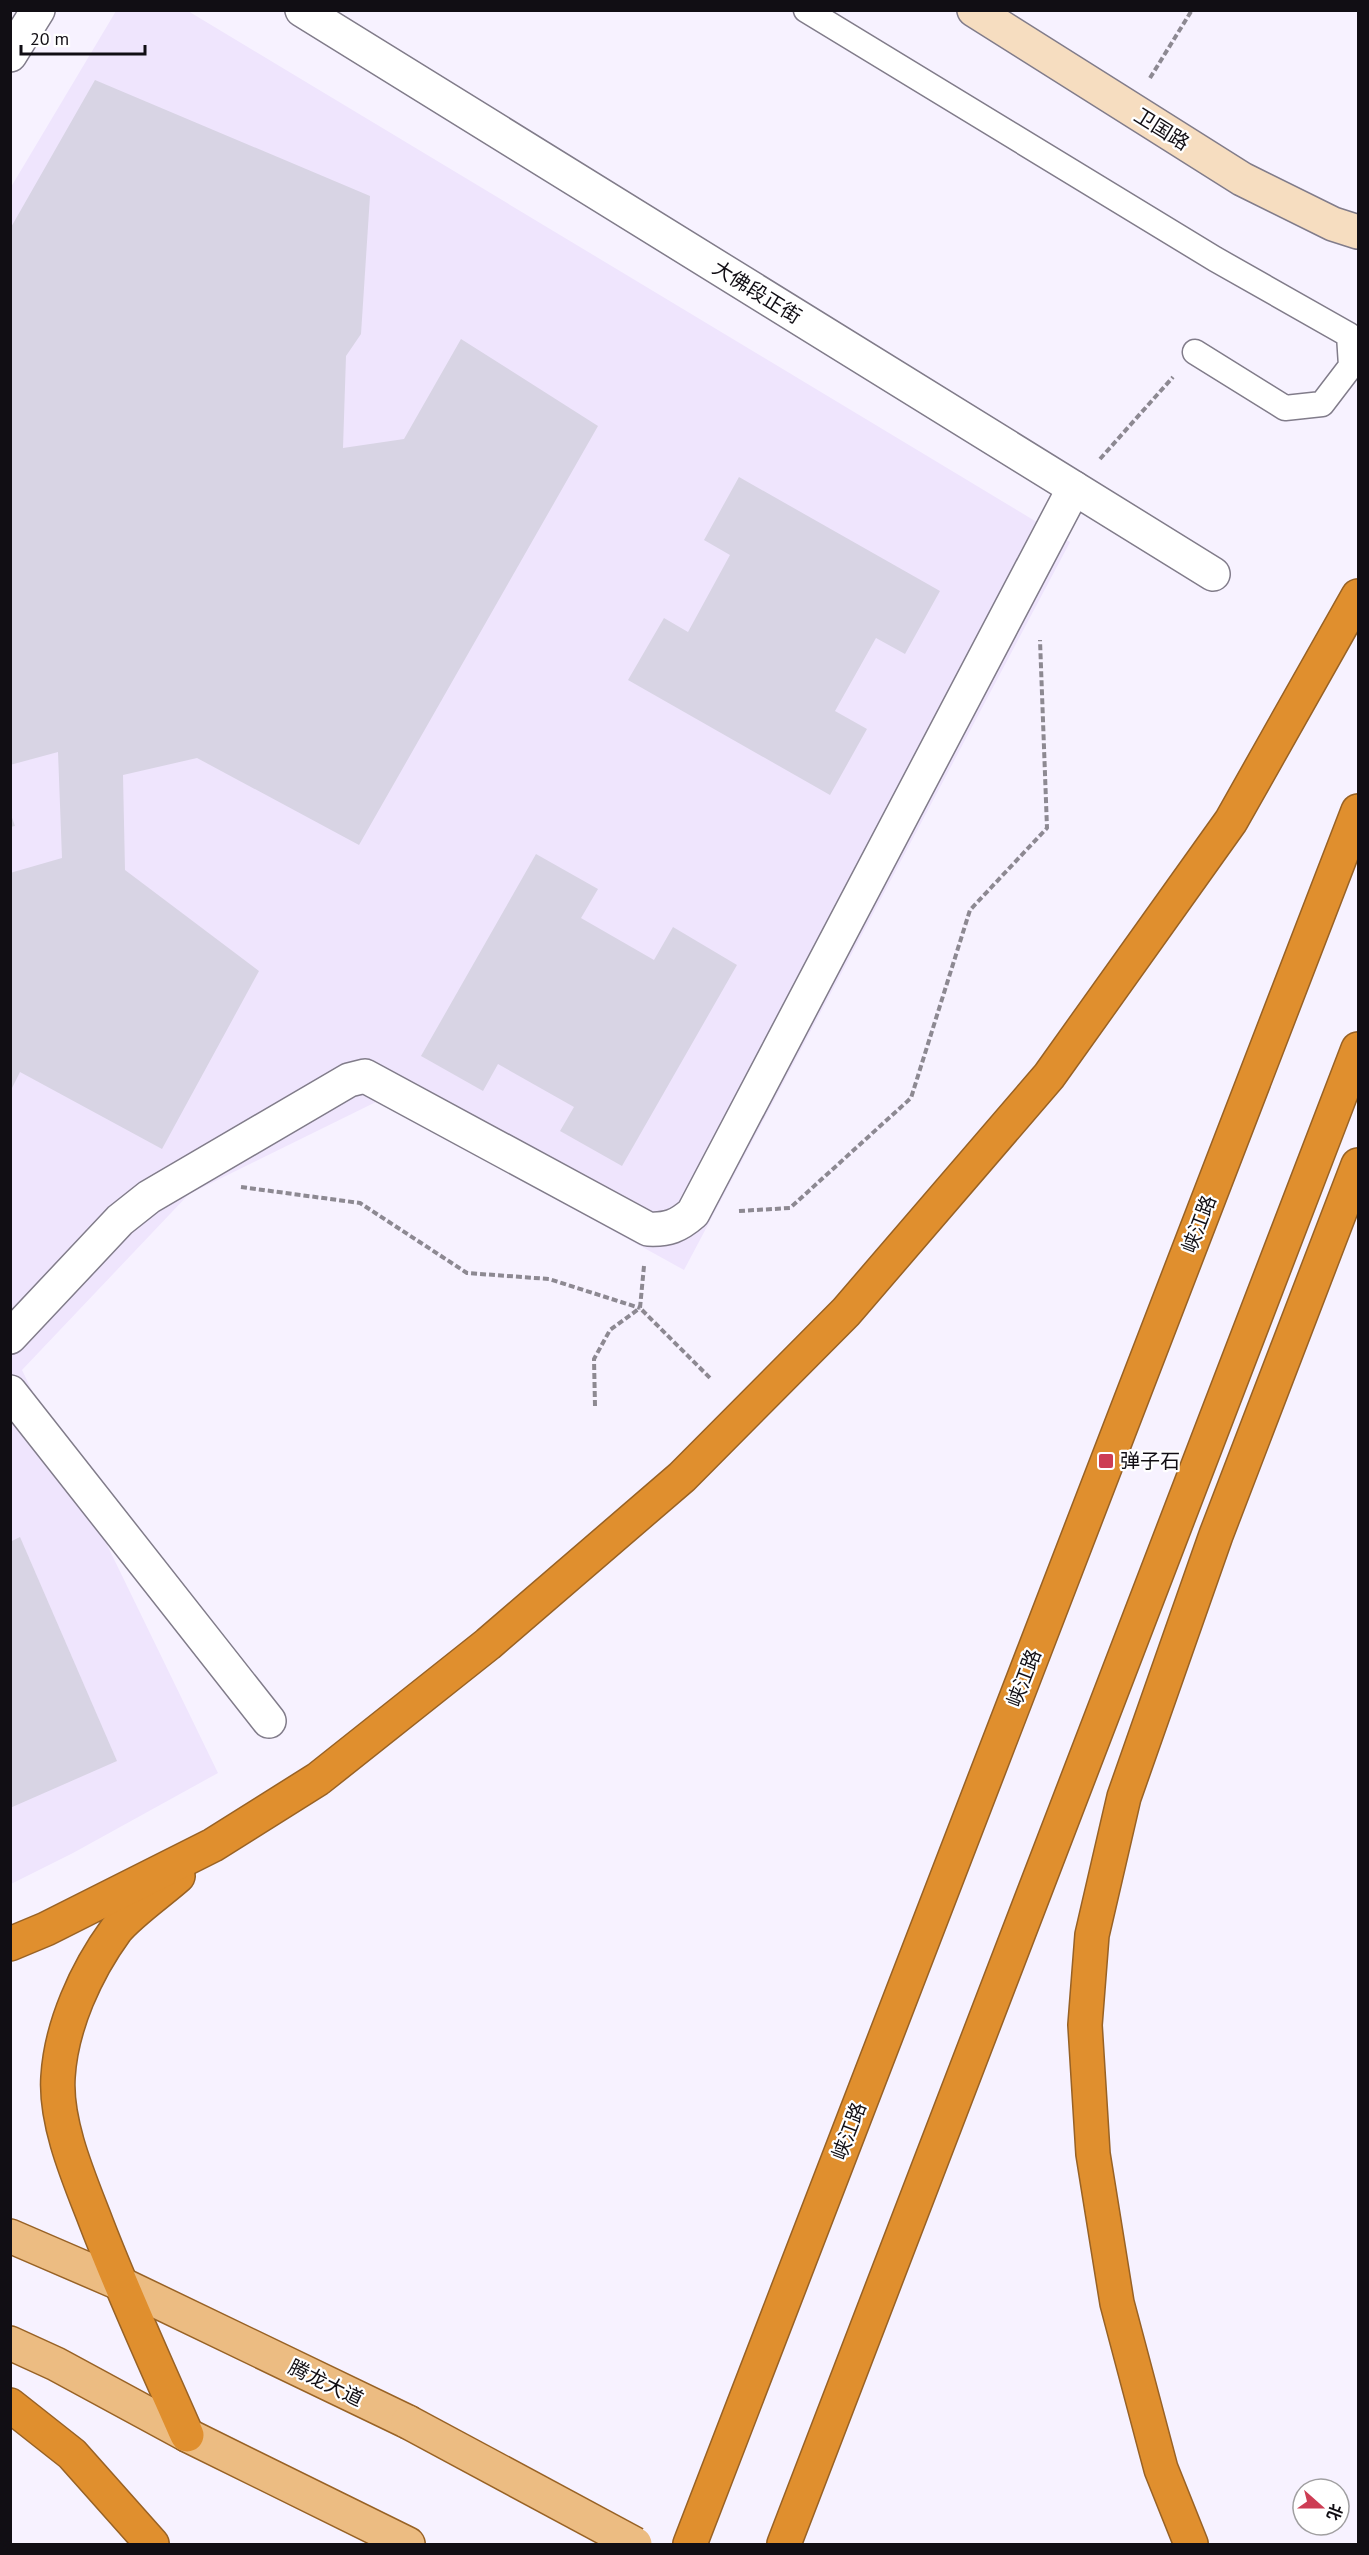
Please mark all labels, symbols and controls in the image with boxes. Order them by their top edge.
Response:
scale bar [21,18,146,56]
text: 20 m [30,27,69,50]
street label: 卫国路 [1130,102,1194,156]
street label: 大佛段正街 [708,254,806,330]
street label: 峡江路 [1176,1191,1222,1257]
place label: 弹子石 [1120,1448,1180,1474]
marker: 弹子石 [1097,1452,1115,1470]
street label: 峡江路 [1001,1645,1047,1711]
street label: 峡江路 [826,2098,872,2164]
street label: 腾龙大道 [284,2354,368,2412]
north arrow [1291,2477,1351,2537]
text: 北 [1323,2501,1347,2523]

